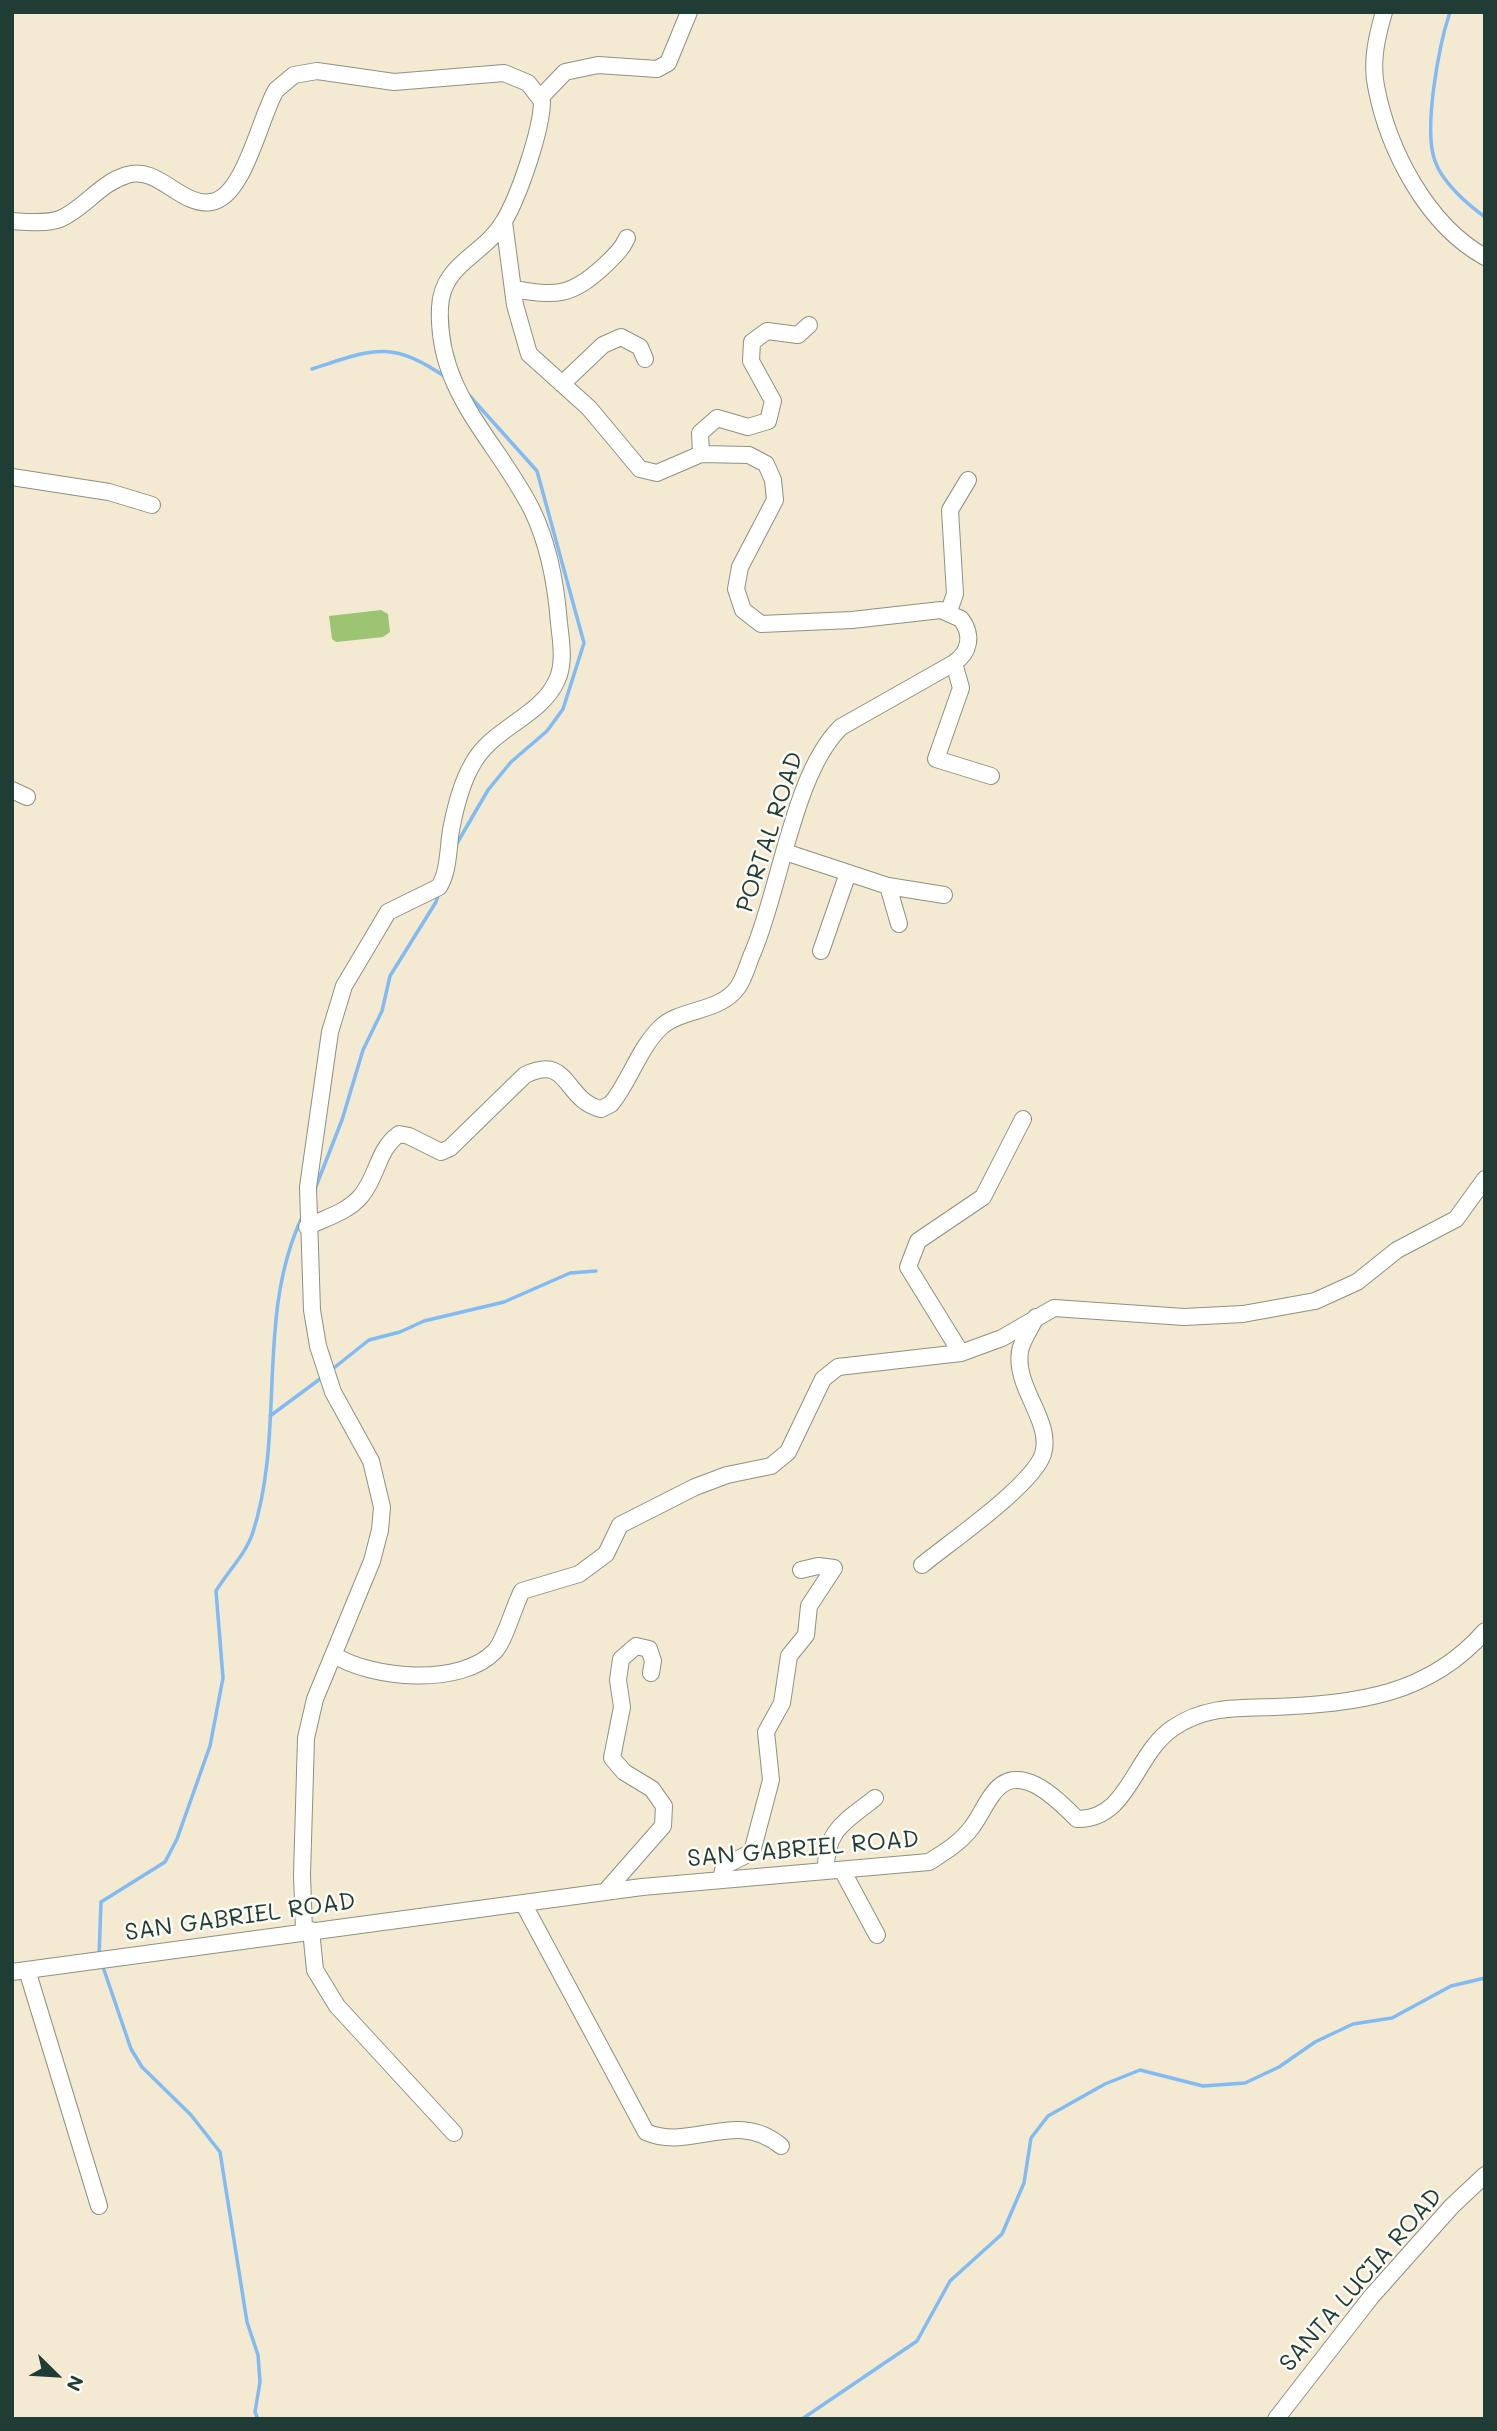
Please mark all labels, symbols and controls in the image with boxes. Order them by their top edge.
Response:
street label: PORTAL ROAD [731,748,809,916]
street label: SAN GABRIEL ROAD [686,1825,920,1873]
street label: SAN GABRIEL ROAD [123,1887,357,1947]
street label: SANTA LUCIA ROAD [1274,2182,1448,2378]
north arrow [21,2340,91,2410]
text: N [61,2372,90,2395]

